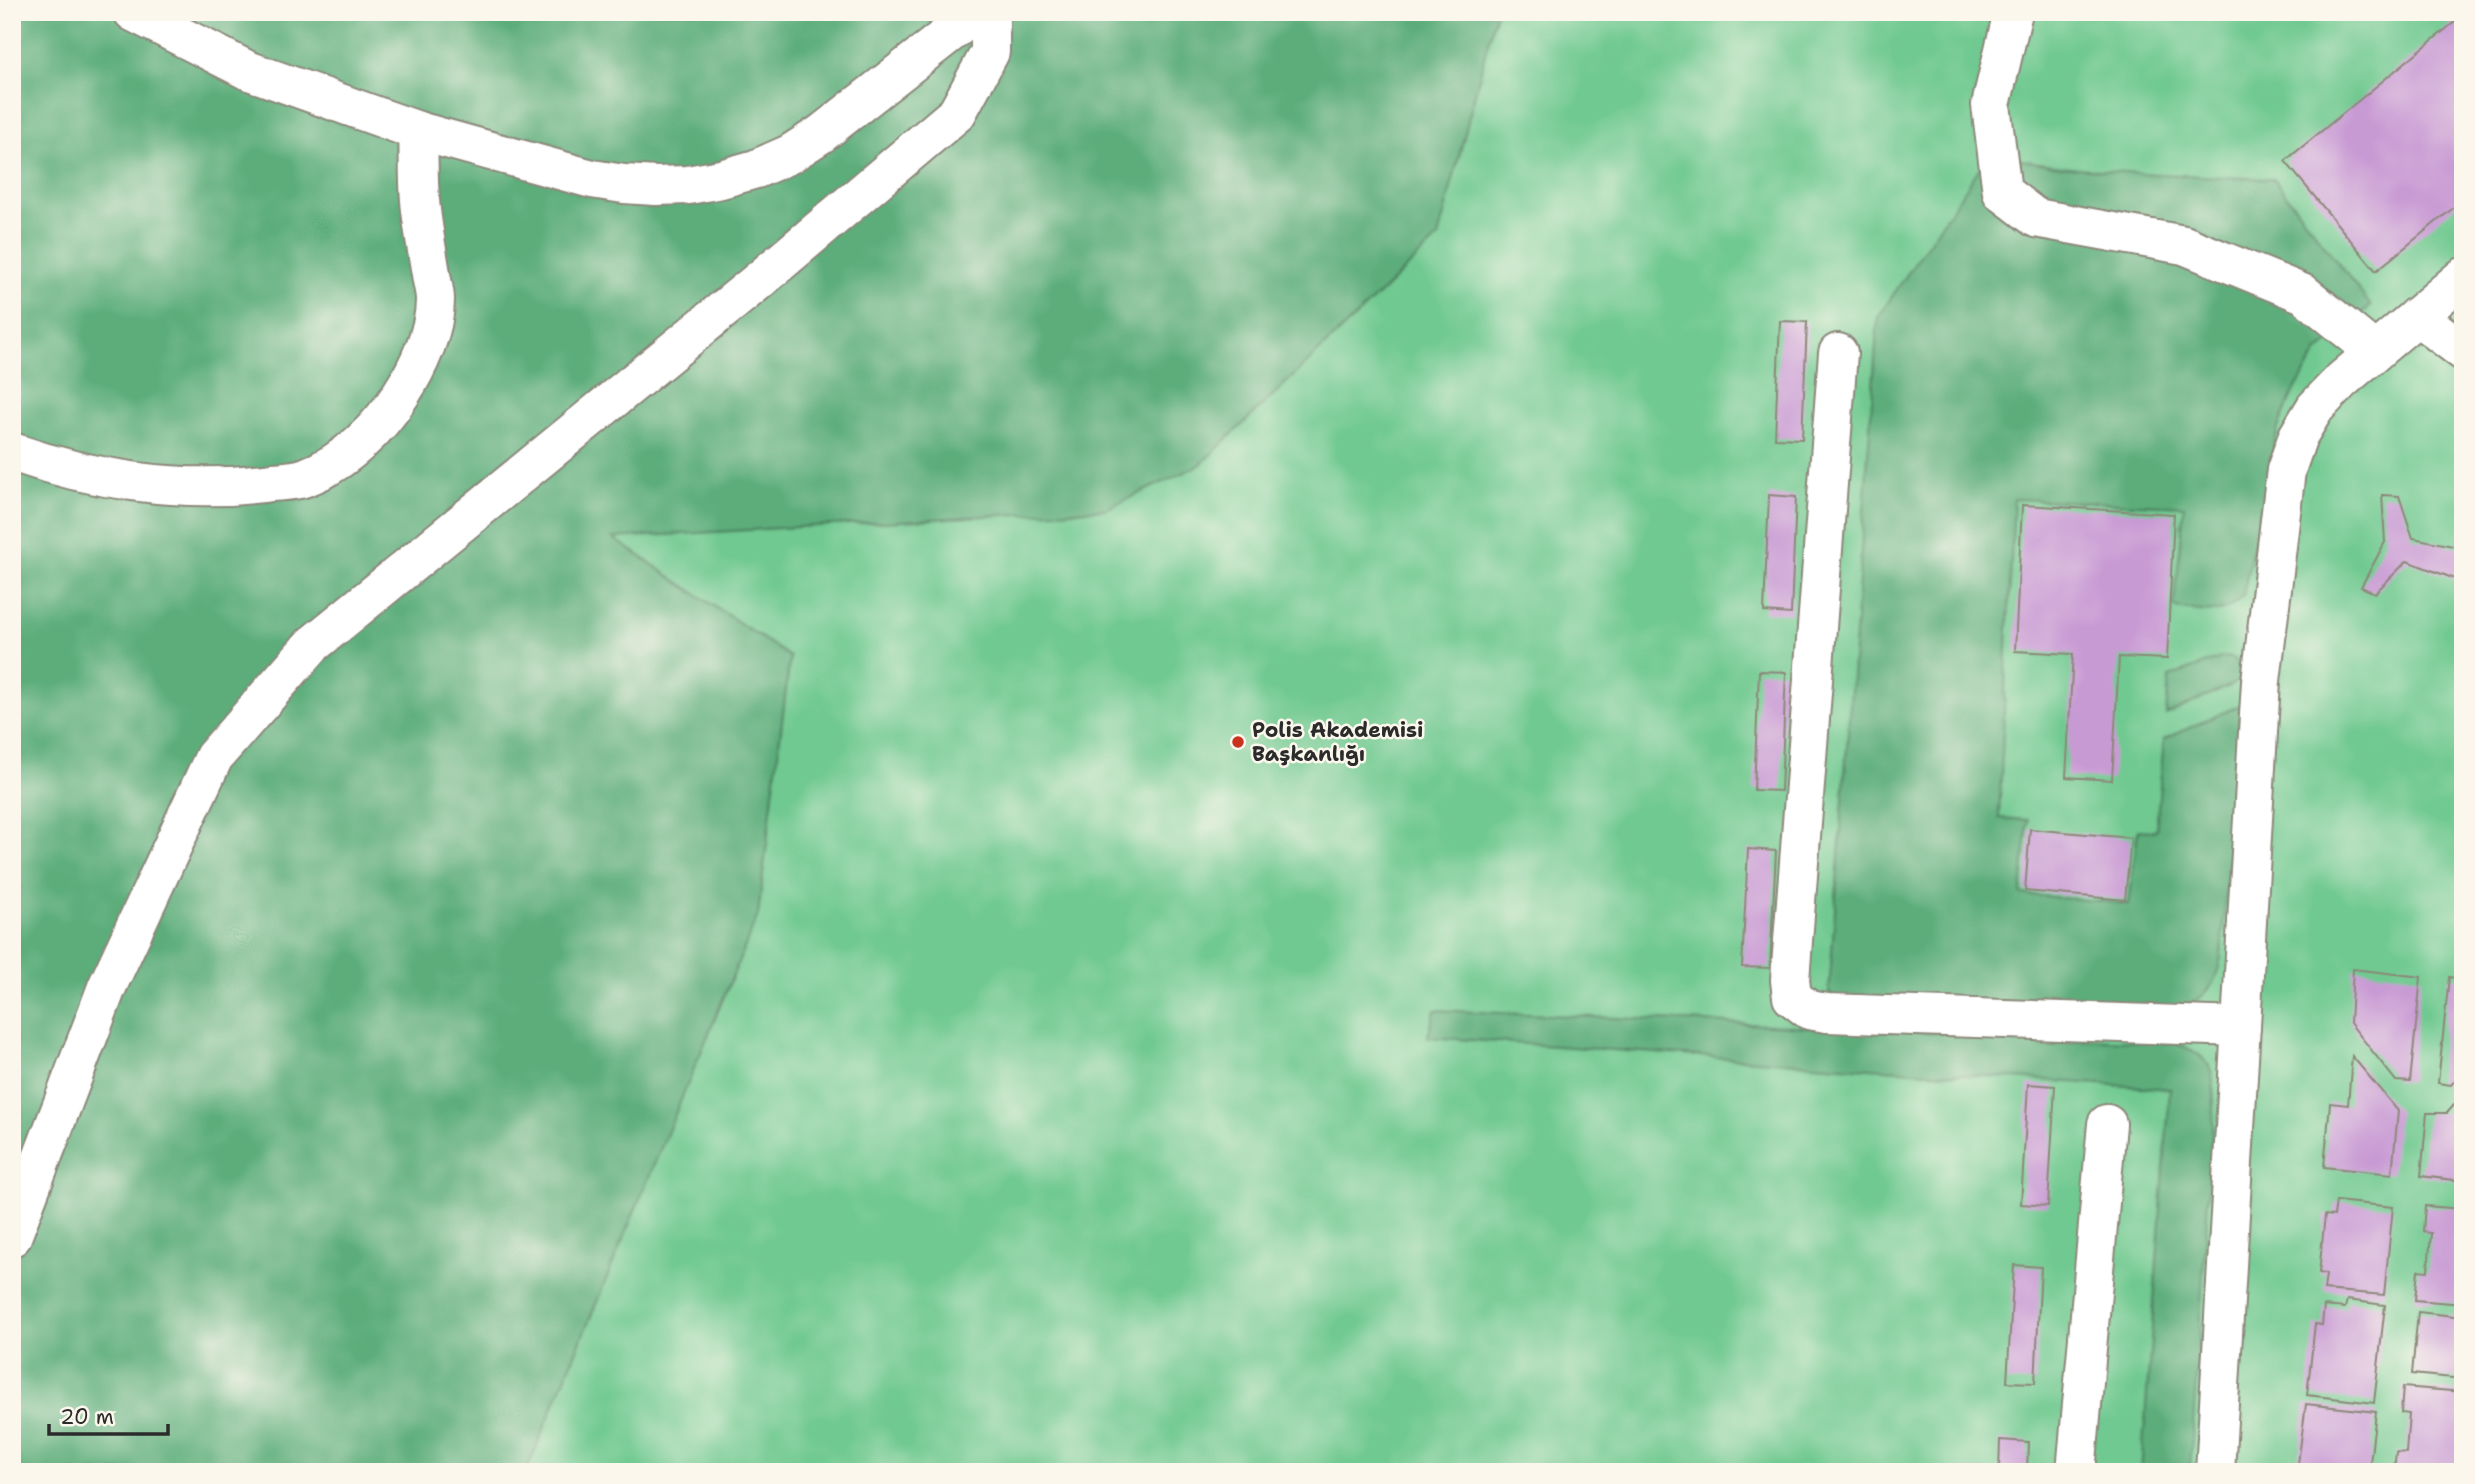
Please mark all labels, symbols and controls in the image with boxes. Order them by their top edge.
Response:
place label: Polis Akademisi Başkanlığı [1252,716,1424,768]
marker: Polis Akademisi Başkanlığı [1230,734,1246,750]
scale bar [49,1393,168,1437]
text: 20 m [60,1403,114,1431]

